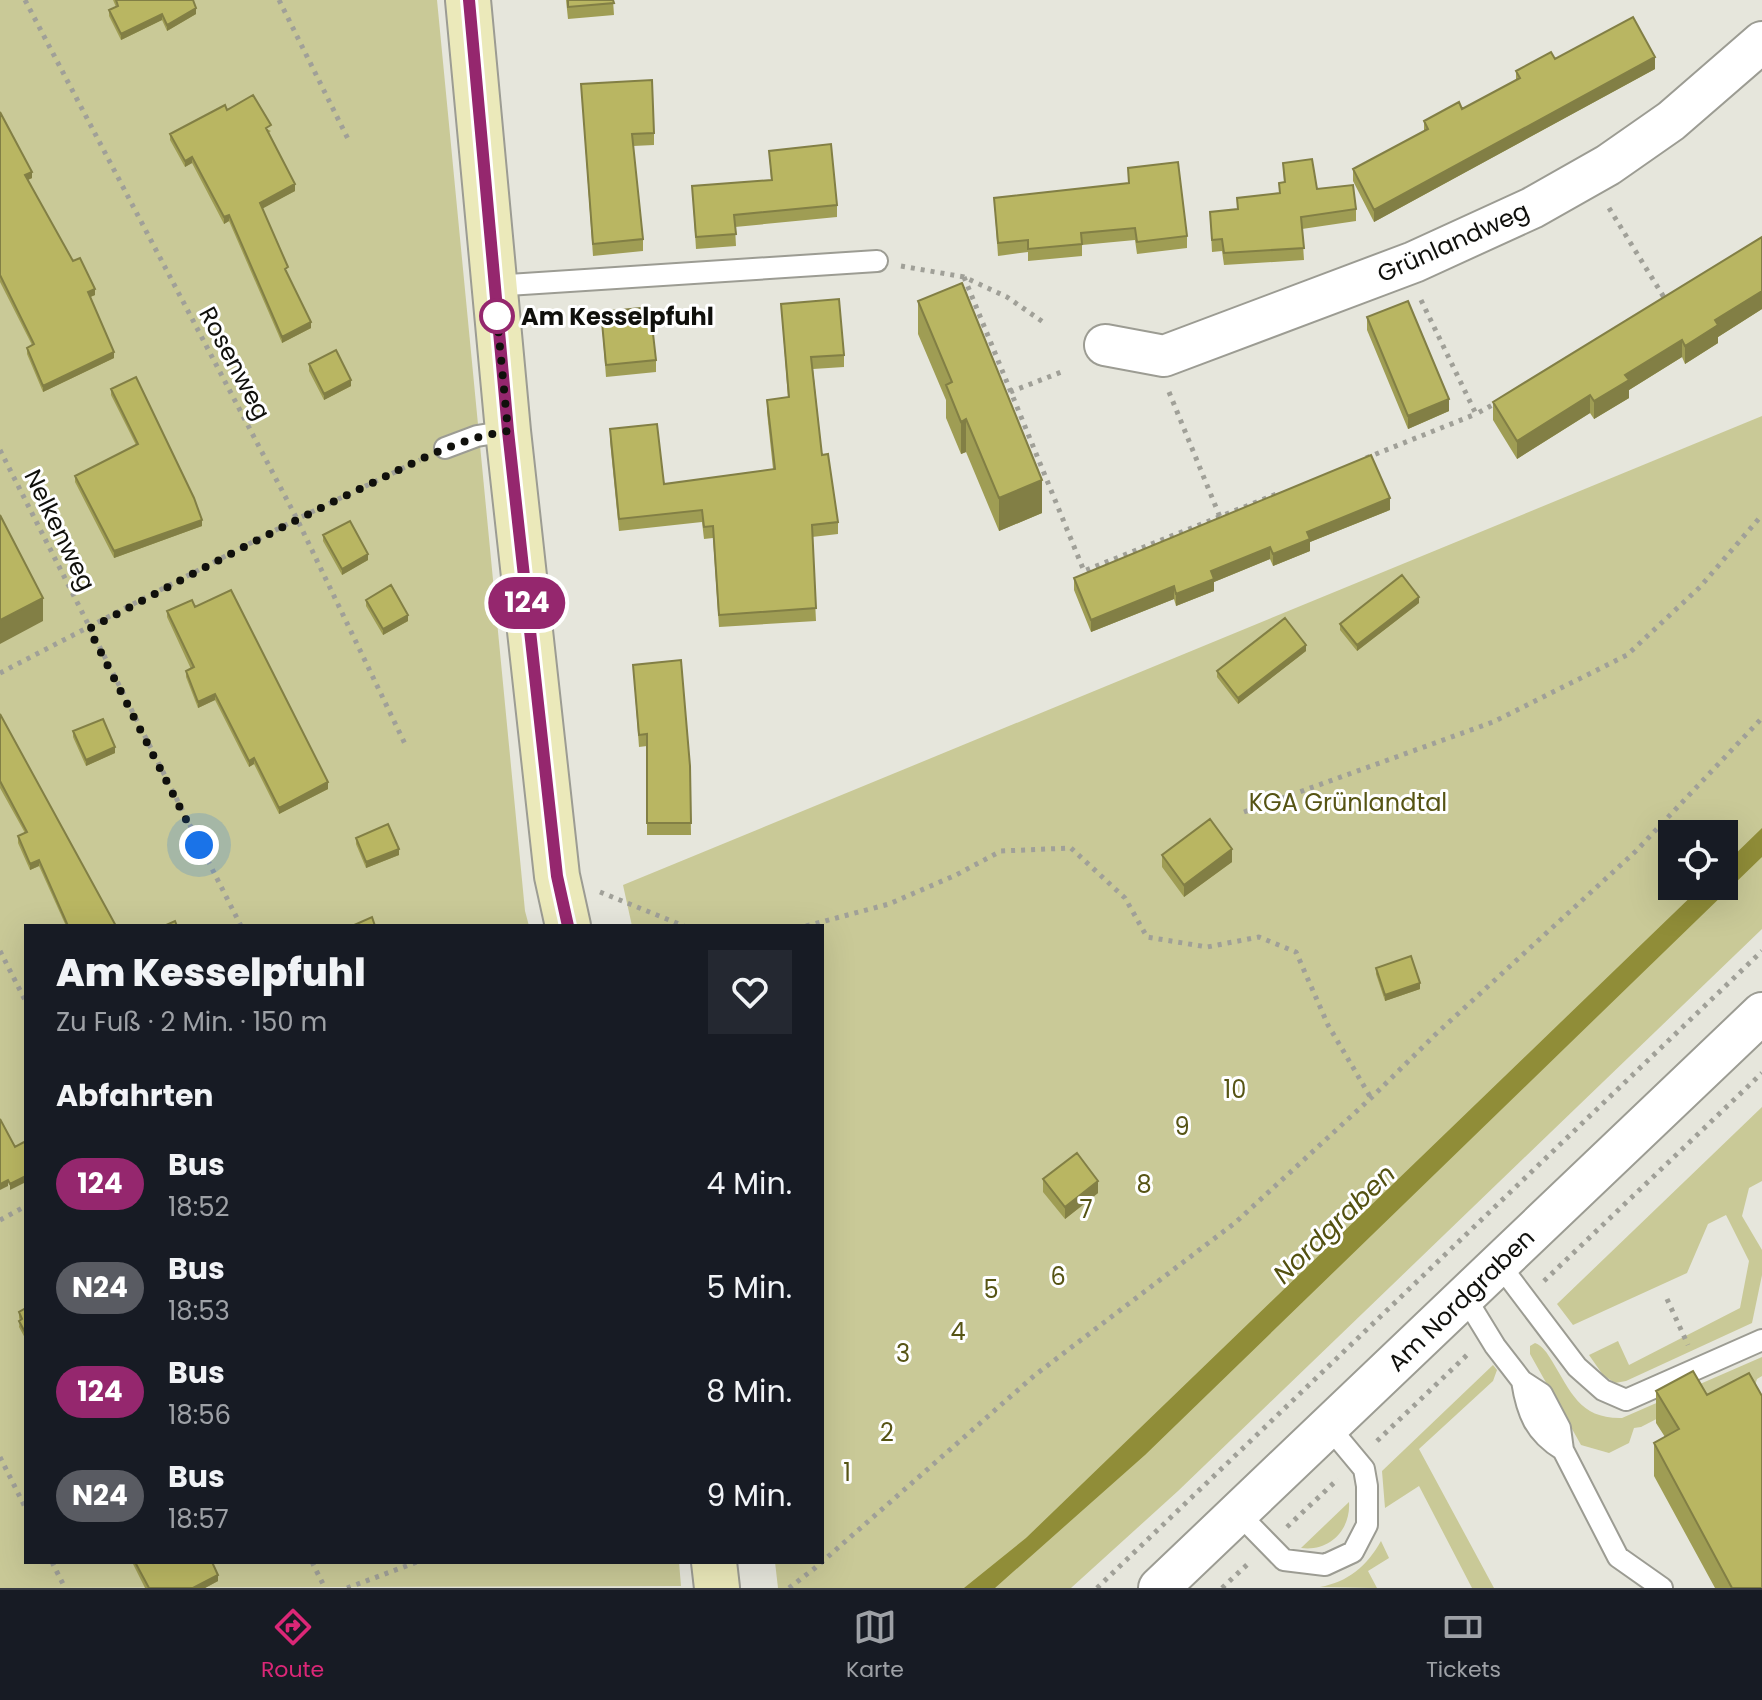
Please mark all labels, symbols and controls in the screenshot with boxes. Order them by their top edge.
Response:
street label: Grünlandweg [1372,194,1534,290]
marker: Am Kesselpfuhl [480,299,514,333]
place label: Am Kesselpfuhl [521,300,714,333]
street label: Rosenweg [191,301,279,425]
street label: Nelkenweg [16,464,104,596]
line badge: 124 [481,577,573,629]
text: 124 [504,583,550,622]
park label: KGA Grünlandtal [1249,786,1447,819]
map controls [1658,820,1738,900]
button: locate [1658,820,1738,900]
your location [179,825,219,865]
text: Am Kesselpfuhl [56,946,366,999]
button: heart [708,950,792,1034]
text: Zu Fuß · 2 Min. · 150 m [56,1004,327,1040]
park label: 10 [1224,1073,1246,1106]
text: Abfahrten [56,1074,214,1117]
park label: 9 [1174,1110,1190,1143]
text: Bus [168,1143,225,1186]
water label: Nordgraben [1265,1156,1403,1292]
text: 4 Min. [706,1162,792,1205]
text: 124 [77,1164,123,1203]
park label: 8 [1136,1168,1152,1201]
text: 18:52 [168,1189,230,1225]
park label: 7 [1079,1193,1093,1226]
street label: Am Nordgraben [1380,1221,1542,1379]
text: Bus [168,1247,225,1290]
park label: 6 [1050,1260,1066,1293]
text: 5 Min. [706,1266,792,1309]
text: N24 [72,1268,128,1307]
park label: 5 [983,1273,999,1306]
text: 18:53 [168,1293,230,1329]
park label: 4 [950,1315,966,1348]
park label: 3 [896,1337,910,1370]
text: Bus [168,1351,225,1394]
text: 8 Min. [706,1370,792,1413]
text: 124 [77,1372,123,1411]
text: 18:56 [168,1397,231,1433]
park label: 2 [880,1416,894,1449]
text: Bus [168,1455,225,1498]
park label: 1 [843,1456,851,1489]
text: 9 Min. [706,1474,792,1517]
text: N24 [72,1476,128,1515]
text: 18:57 [168,1501,229,1537]
tab: Route [261,1605,324,1686]
tab: Karte [846,1605,904,1686]
tab: Tickets [1426,1605,1501,1686]

